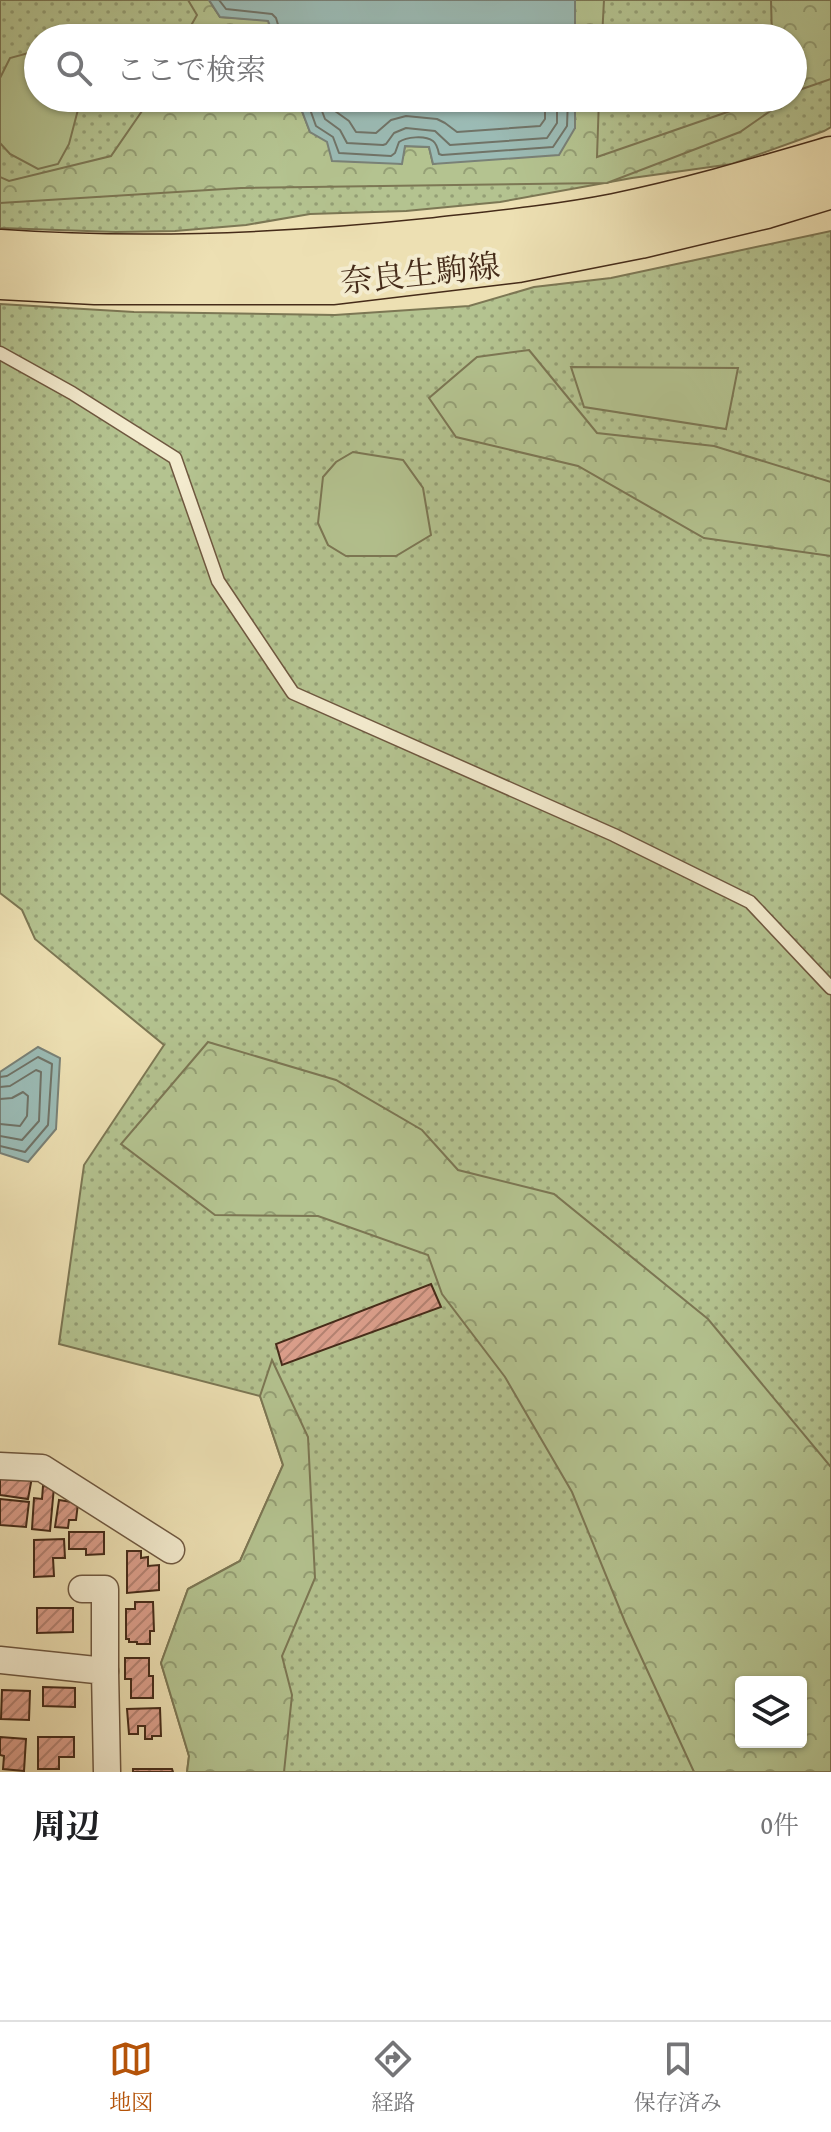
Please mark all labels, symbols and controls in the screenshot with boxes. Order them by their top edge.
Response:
search box [24,24,807,112]
icon: search [52,46,96,90]
text: ここで検索 [116,47,266,91]
street label: 奈良生駒線 [338,241,502,305]
map controls [735,1676,807,1748]
button: layers [735,1676,807,1748]
text: 周辺 [32,1801,100,1850]
text: 0件 [760,1805,799,1844]
tab: 地図 [109,2037,153,2118]
tab: 経路 [371,2037,416,2118]
tab: 保存済み [634,2037,722,2118]

